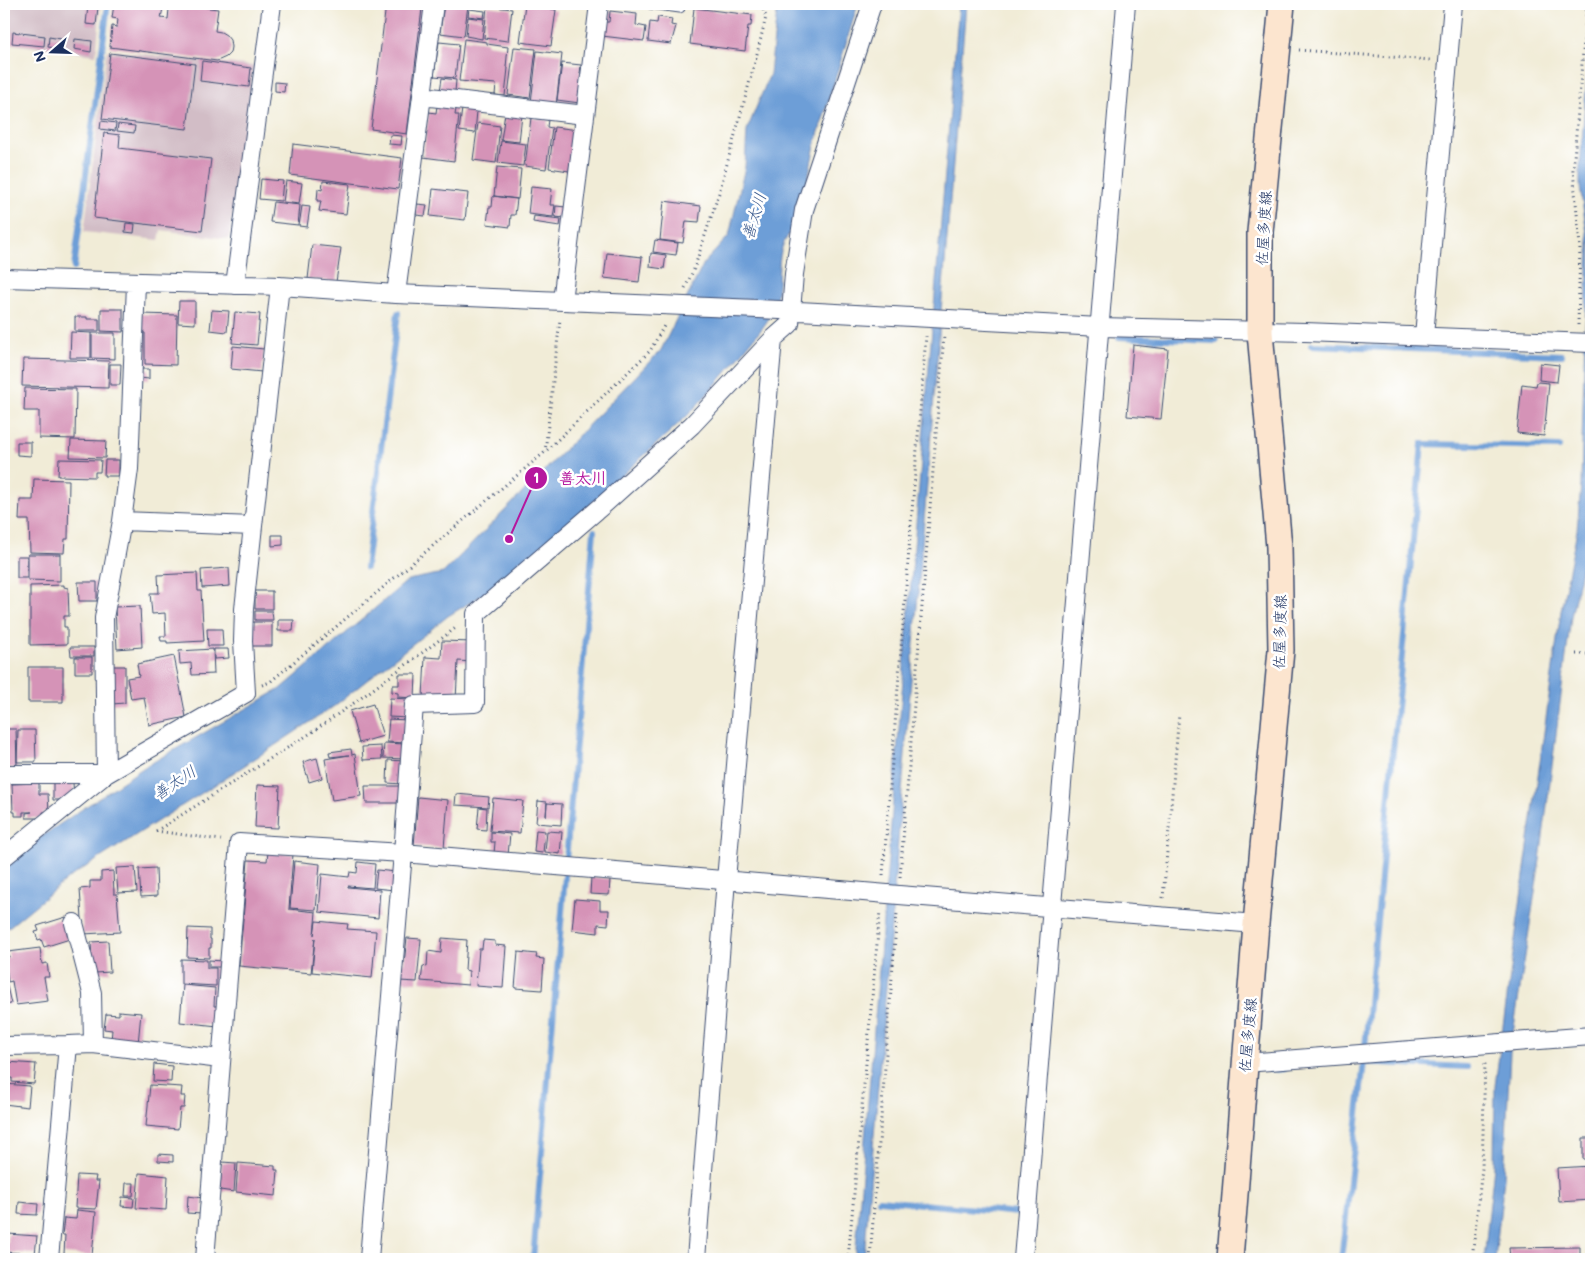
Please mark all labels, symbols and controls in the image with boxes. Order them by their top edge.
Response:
north arrow [28,28,78,78]
text: N [29,48,50,65]
water label: 善太川 [736,190,770,242]
street label: 佐屋多度線 [1251,190,1275,266]
callout: 善太川 [524,463,617,494]
text: 1 [533,467,539,487]
text: 善太川 [559,467,607,488]
street label: 佐屋多度線 [1268,594,1290,670]
water label: 善太川 [148,760,200,804]
street label: 佐屋多度線 [1234,997,1260,1073]

